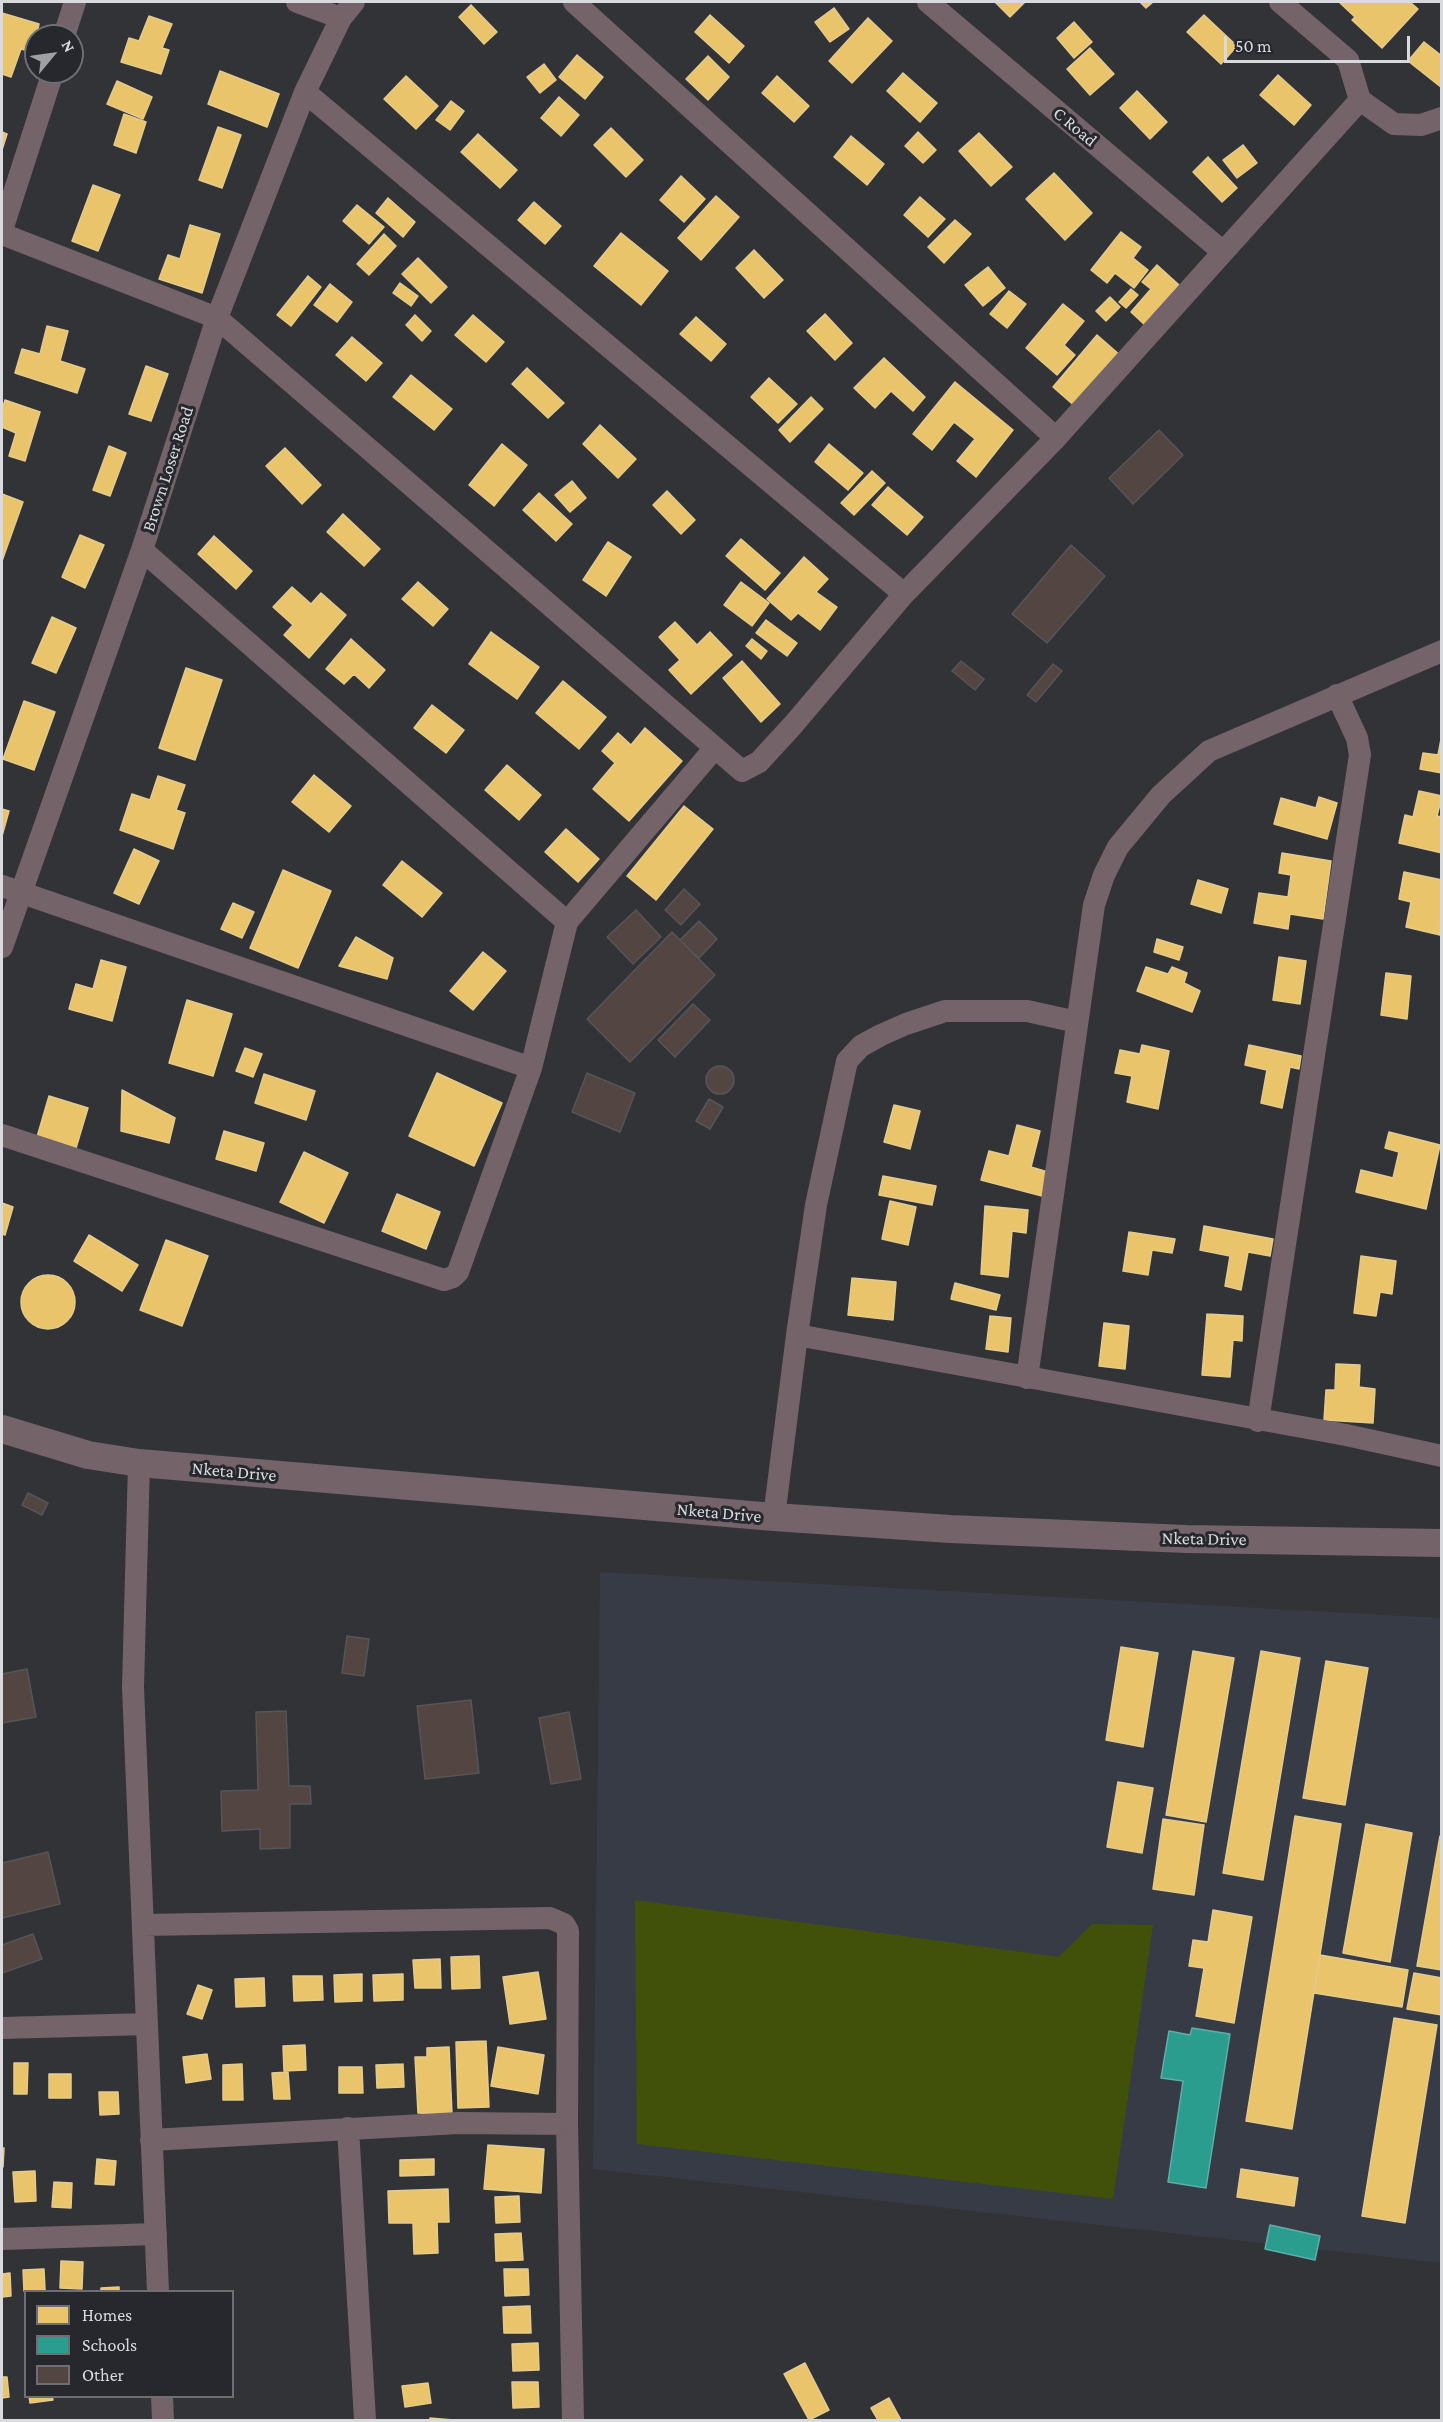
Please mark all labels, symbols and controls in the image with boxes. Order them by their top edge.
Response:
north arrow [24,24,84,84]
scale bar [1227,24,1413,62]
text: 50 m [1235,36,1272,56]
text: N [58,37,79,55]
street label: C Road [1049,103,1101,151]
street label: Brown Loser Road [138,404,198,534]
street label: Nketa Drive [191,1458,277,1486]
street label: Nketa Drive [676,1499,762,1527]
street label: Nketa Drive [1161,1527,1247,1551]
legend [24,2290,234,2398]
text: Homes [82,2305,132,2325]
text: Schools [82,2335,137,2355]
text: Other [82,2365,124,2385]

